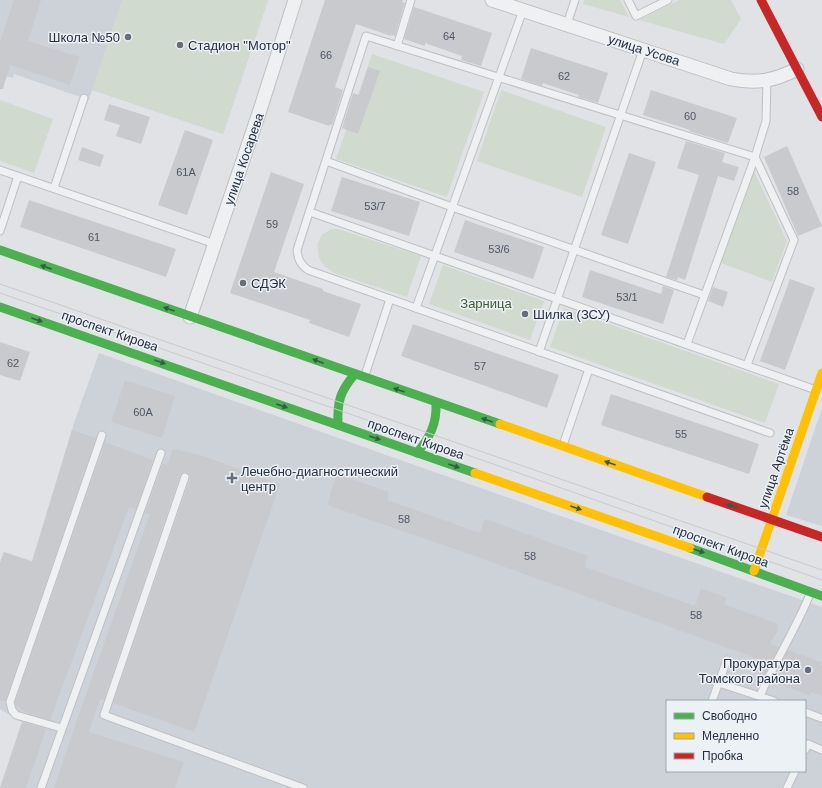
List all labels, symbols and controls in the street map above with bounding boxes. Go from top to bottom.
place label: Школа №50 [48,30,120,45]
house number: 64 [443,30,455,42]
street label: улица Усова [606,31,683,69]
marker: Школа №50 [123,32,133,42]
place label: Стадион "Мотор" [188,38,291,53]
marker: Стадион "Мотор" [175,40,185,50]
house number: 66 [320,49,332,61]
house number: 62 [558,70,570,82]
street label: улица Косарева [221,110,267,207]
house number: 60 [684,110,696,122]
house number: 61А [176,166,196,178]
house number: 58 [787,185,799,197]
house number: 53/7 [364,200,386,212]
house number: 59 [266,218,278,230]
house number: 61 [88,231,100,243]
house number: 53/6 [488,243,510,255]
one-way arrow [40,263,52,269]
place label: СДЭК [251,276,286,291]
marker: СДЭК [238,278,248,288]
house number: 53/1 [616,291,638,303]
park label: Зарница [460,296,512,311]
one-way arrow [163,306,175,312]
street label: проспект Кирова [60,307,161,355]
place label: Шилка (ЗСУ) [533,307,610,322]
marker: Шилка (ЗСУ) [520,309,530,319]
one-way arrow [31,318,43,324]
house number: 62 [7,357,19,369]
one-way arrow [312,358,324,364]
one-way arrow [154,360,166,366]
house number: 57 [474,360,486,372]
one-way arrow [392,386,404,392]
one-way arrow [277,403,289,409]
house number: 60А [133,406,153,418]
street label: проспект Кирова [366,415,467,463]
one-way arrow [480,417,492,423]
street label: улица Артёма [755,425,797,510]
house number: 55 [675,428,687,440]
one-way arrow [369,435,381,441]
one-way arrow [603,460,615,466]
one-way arrow [448,463,460,469]
place label: Лечебно-диагностический центр [241,464,398,494]
marker: Лечебно-диагностический центр [226,472,238,484]
one-way arrow [726,503,738,509]
one-way arrow [571,506,583,512]
house number: 58 [398,513,410,525]
street label: проспект Кирова [671,522,772,571]
one-way arrow [693,549,705,555]
house number: 58 [524,550,536,562]
house number: 58 [690,609,702,621]
place label: Прокуратура Томского района [699,656,801,686]
marker: Прокуратура Томского района [803,665,813,675]
legend [666,700,806,772]
text: Свободно [702,709,757,723]
text: Медленно [702,729,759,743]
text: Пробка [702,749,743,763]

